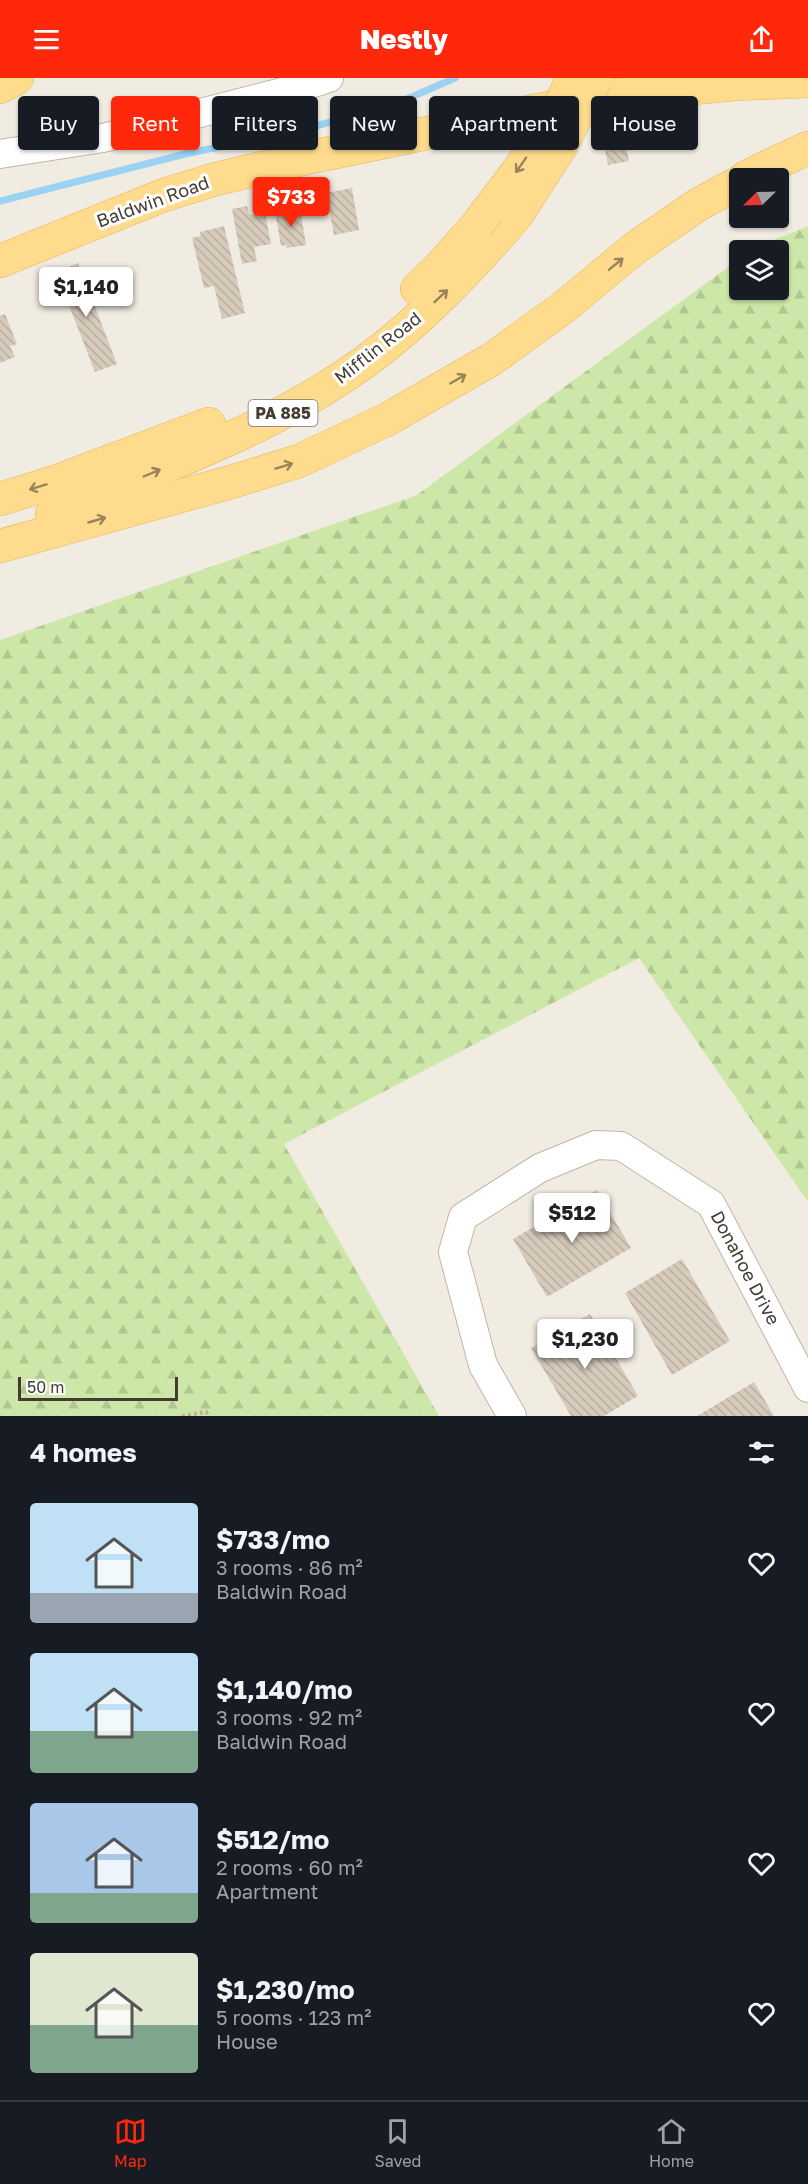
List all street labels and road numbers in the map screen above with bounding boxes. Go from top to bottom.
street label: Baldwin Road [93,171,212,232]
street label: Mifflin Road [330,307,425,388]
road number: PA 885 [248,400,318,426]
street label: Donahoe Drive [707,1207,785,1328]

